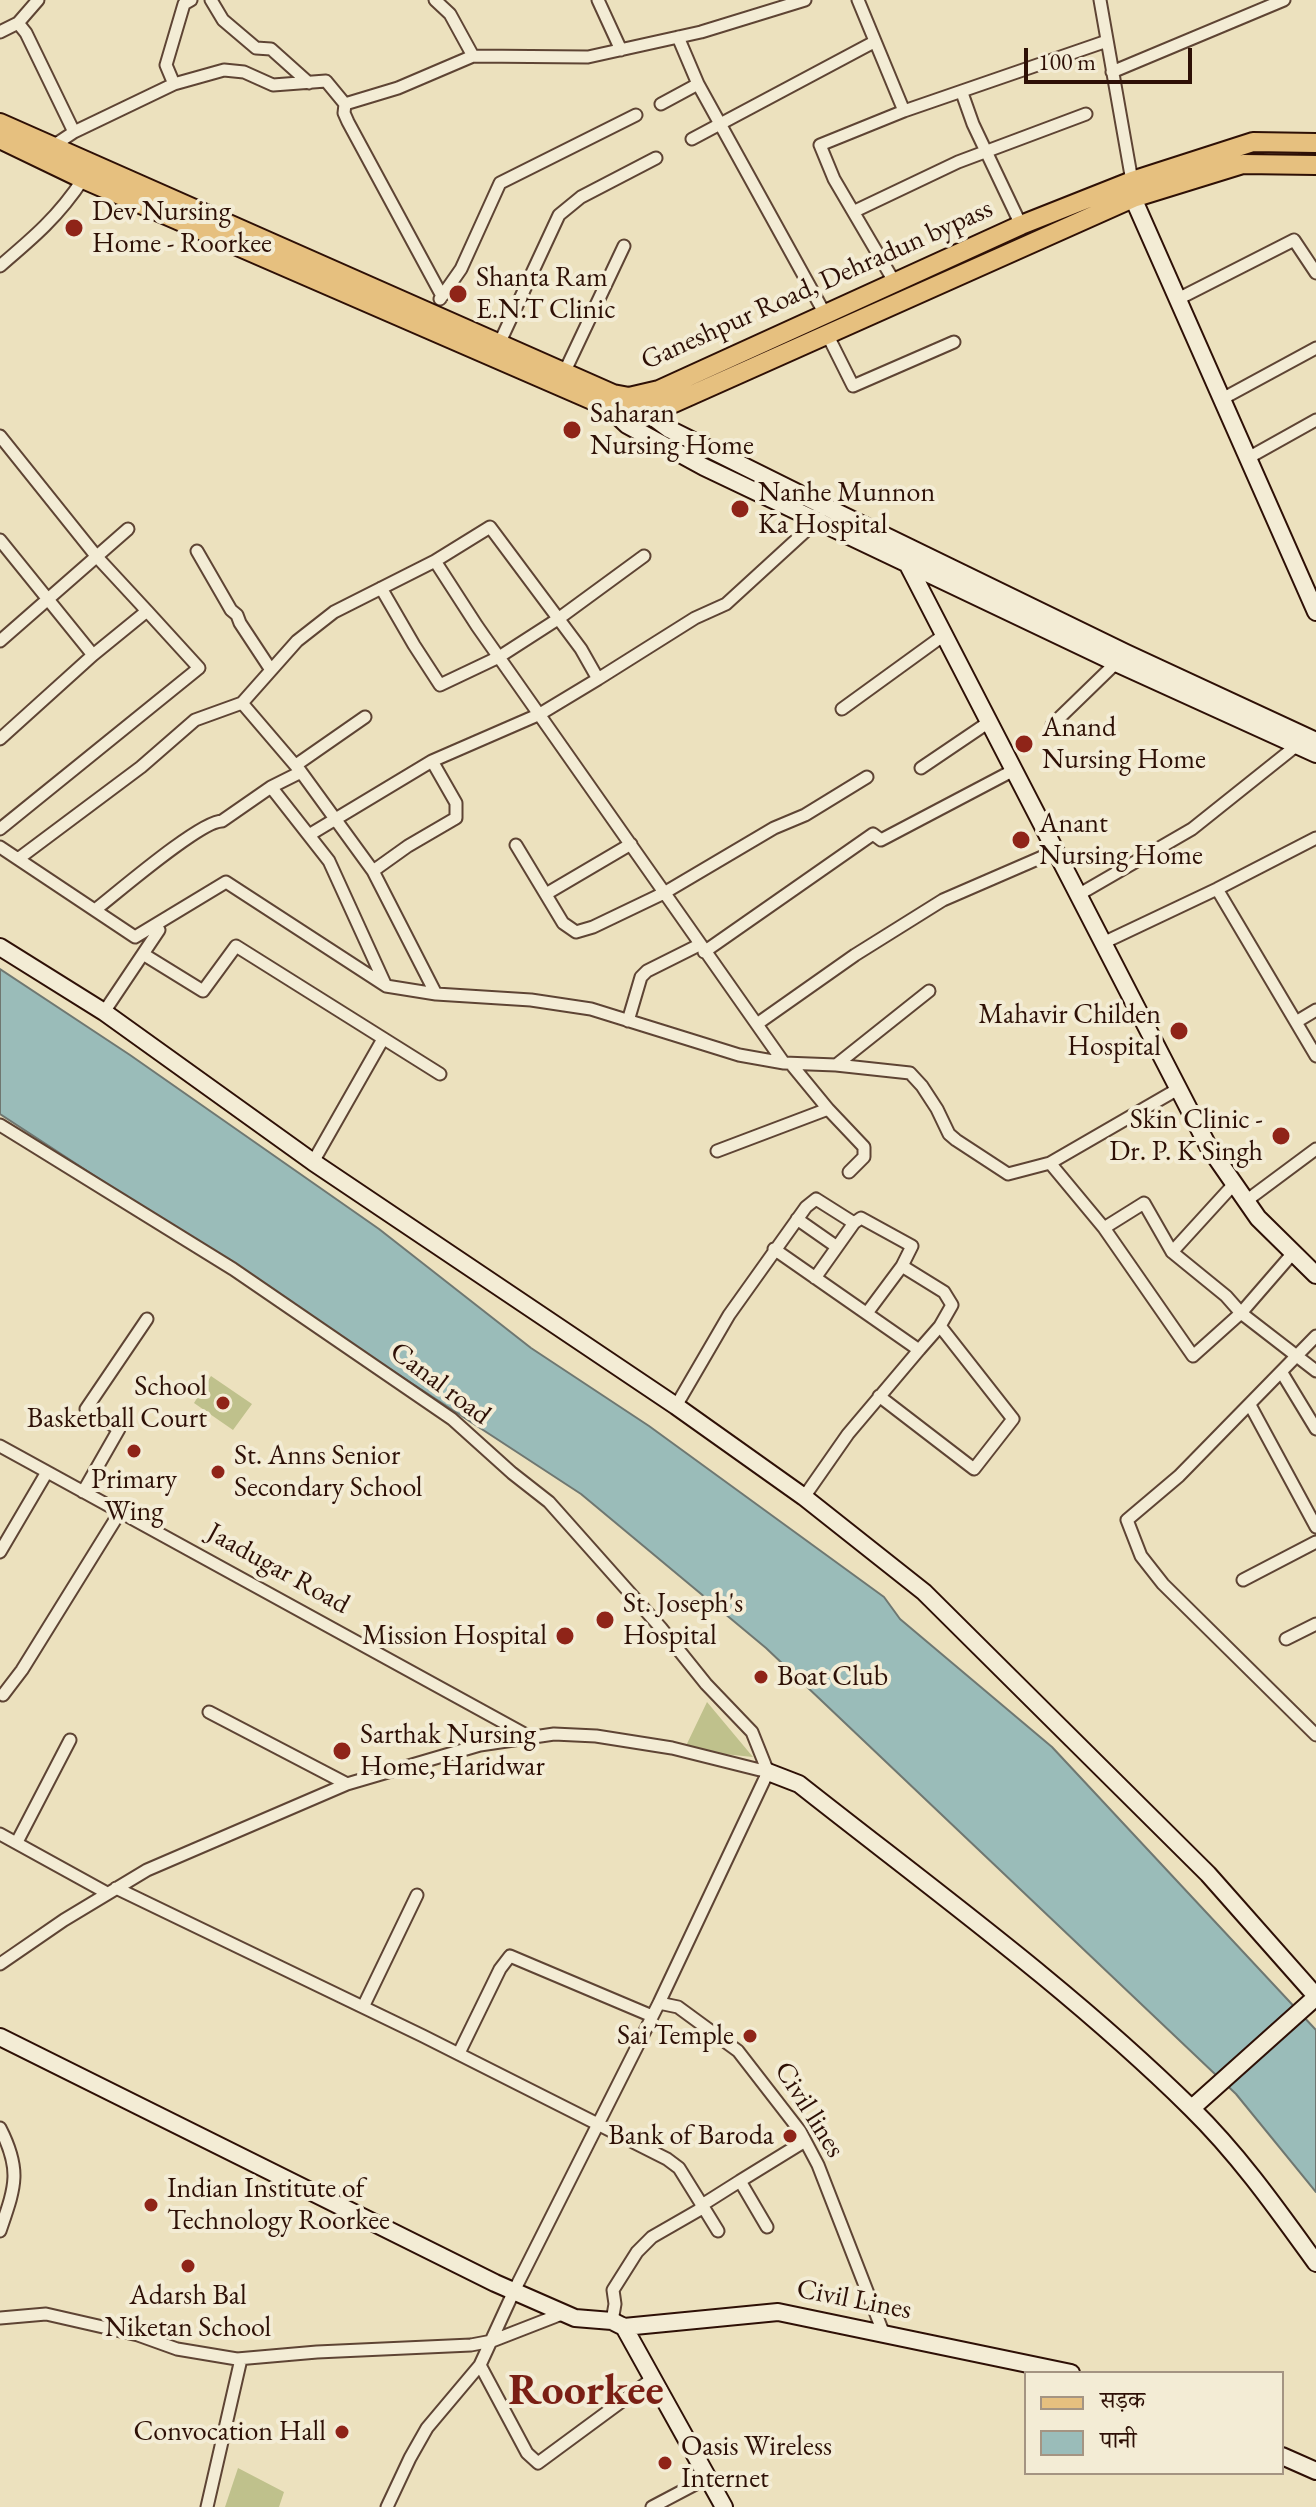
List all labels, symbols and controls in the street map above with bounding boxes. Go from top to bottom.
scale bar [1028,32,1196,82]
text: 100 m [1038,46,1096,77]
street label: Ganeshpur Road, Dehradun bypass [636,192,998,378]
place label: Dev Nursing Home - Roorkee [92,195,272,261]
marker: Dev Nursing Home - Roorkee [63,217,85,239]
place label: Shanta Ram E.N.T Clinic [476,261,616,327]
marker: Shanta Ram E.N.T Clinic [447,283,469,305]
place label: Saharan Nursing Home [590,397,754,463]
marker: Saharan Nursing Home [561,419,583,441]
place label: Nanhe Munnon Ka Hospital [758,476,935,542]
marker: Nanhe Munnon Ka Hospital [729,498,751,520]
place label: Anand Nursing Home [1042,711,1206,777]
marker: Anand Nursing Home [1013,733,1035,755]
place label: Anant Nursing Home [1039,807,1203,873]
marker: Anant Nursing Home [1010,829,1032,851]
place label: Mahavir Childen Hospital [978,998,1161,1064]
marker: Mahavir Childen Hospital [1168,1020,1190,1042]
place label: Skin Clinic - Dr. P. K Singh [1109,1103,1263,1169]
marker: Skin Clinic - Dr. P. K Singh [1270,1125,1292,1147]
street label: Canal road [383,1335,497,1433]
place label: School Basketball Court [27,1370,207,1436]
marker: School Basketball Court [214,1394,232,1412]
place label: St. Anns Senior Secondary School [234,1439,423,1505]
marker: Primary Wing [125,1442,143,1460]
place label: Primary Wing [91,1463,177,1529]
marker: St. Anns Senior Secondary School [209,1463,227,1481]
street label: Jaadugar Road [201,1516,355,1622]
place label: St. Joseph's Hospital [623,1587,743,1653]
marker: St. Joseph's Hospital [594,1609,616,1631]
place label: Mission Hospital [362,1619,547,1653]
marker: Mission Hospital [554,1625,576,1647]
place label: Boat Club [777,1660,888,1694]
marker: Boat Club [752,1668,770,1686]
place label: Sarthak Nursing Home, Haridwar [360,1718,545,1784]
marker: Sarthak Nursing Home, Haridwar [331,1740,353,1762]
place label: Sai Temple [617,2019,734,2053]
marker: Sai Temple [741,2027,759,2045]
street label: Civil lines [767,2056,851,2164]
place label: Bank of Baroda [608,2119,774,2153]
marker: Bank of Baroda [781,2127,799,2145]
place label: Indian Institute of Technology Roorkee [167,2172,390,2238]
marker: Indian Institute of Technology Roorkee [142,2196,160,2214]
marker: Adarsh Bal Niketan School [179,2257,197,2275]
street label: Civil Lines [794,2272,914,2328]
place label: Adarsh Bal Niketan School [105,2279,271,2345]
district label: Roorkee [508,2366,664,2418]
legend [1024,2371,1284,2475]
text: सड़क [1100,2384,1145,2415]
place label: Convocation Hall [133,2415,326,2449]
marker: Convocation Hall [333,2423,351,2441]
text: पानी [1100,2424,1137,2455]
place label: Oasis Wireless Internet [681,2430,832,2496]
marker: Oasis Wireless Internet [656,2454,674,2472]

